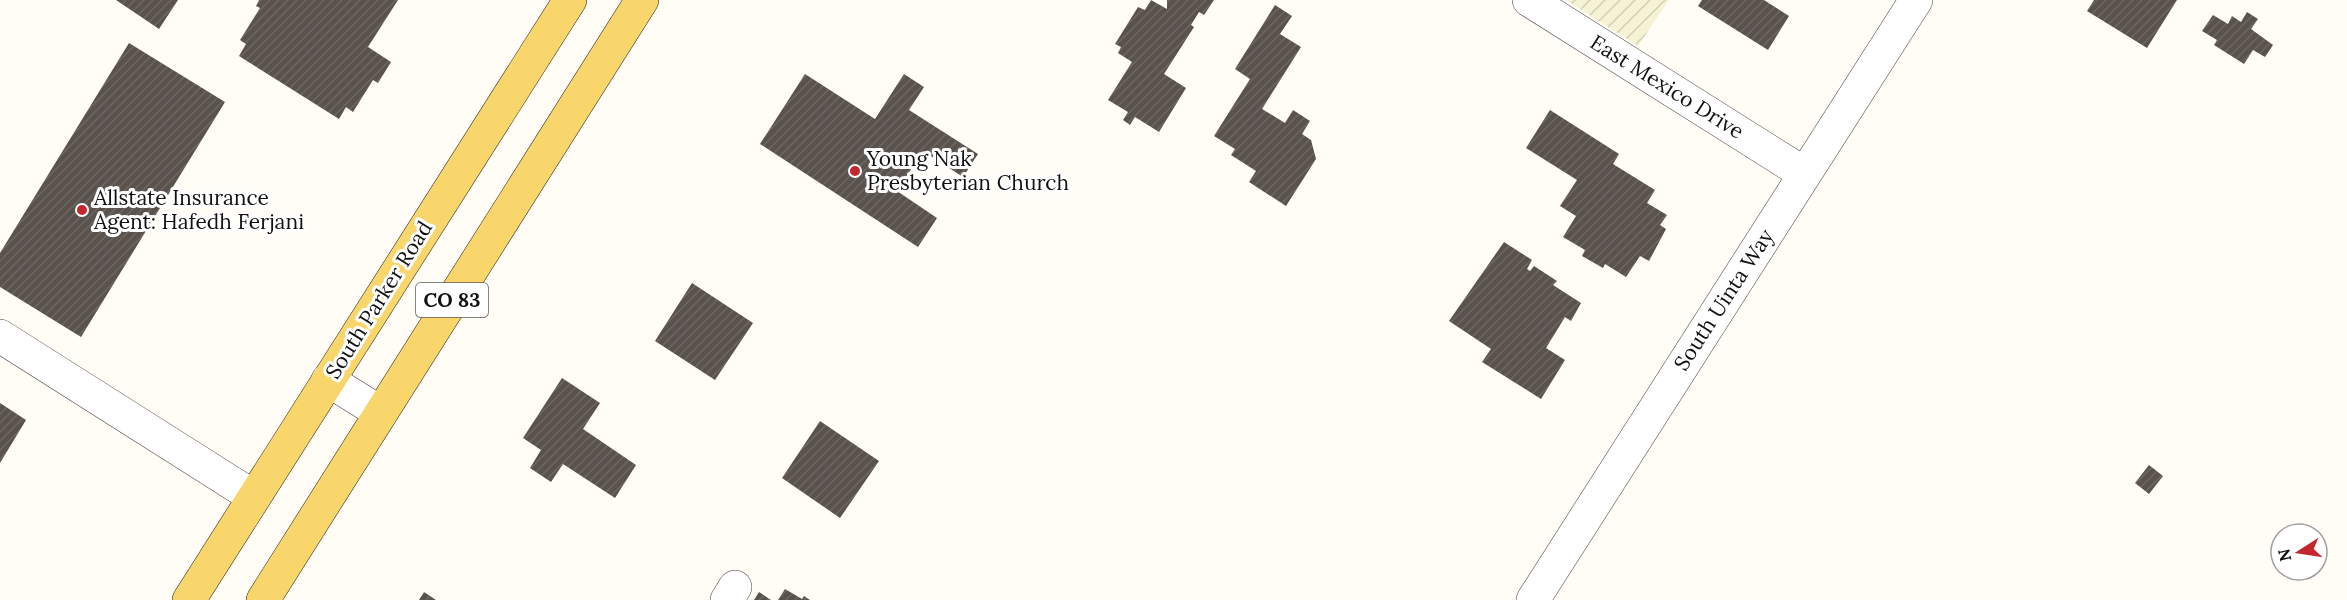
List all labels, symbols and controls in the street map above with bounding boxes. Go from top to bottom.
street label: East Mexico Drive [1585,28,1749,145]
place label: Young Nak Presbyterian Church [866,145,1069,196]
marker: Young Nak Presbyterian Church [848,164,862,178]
place label: Allstate Insurance Agent: Hafedh Ferjani [93,184,304,235]
marker: Allstate Insurance Agent: Hafedh Ferjani [75,203,89,217]
street label: South Parker Road [319,216,438,384]
street label: South Uinta Way [1668,224,1779,376]
road number: CO 83 [416,283,488,317]
north arrow [2269,522,2329,582]
text: N [2273,547,2295,563]

